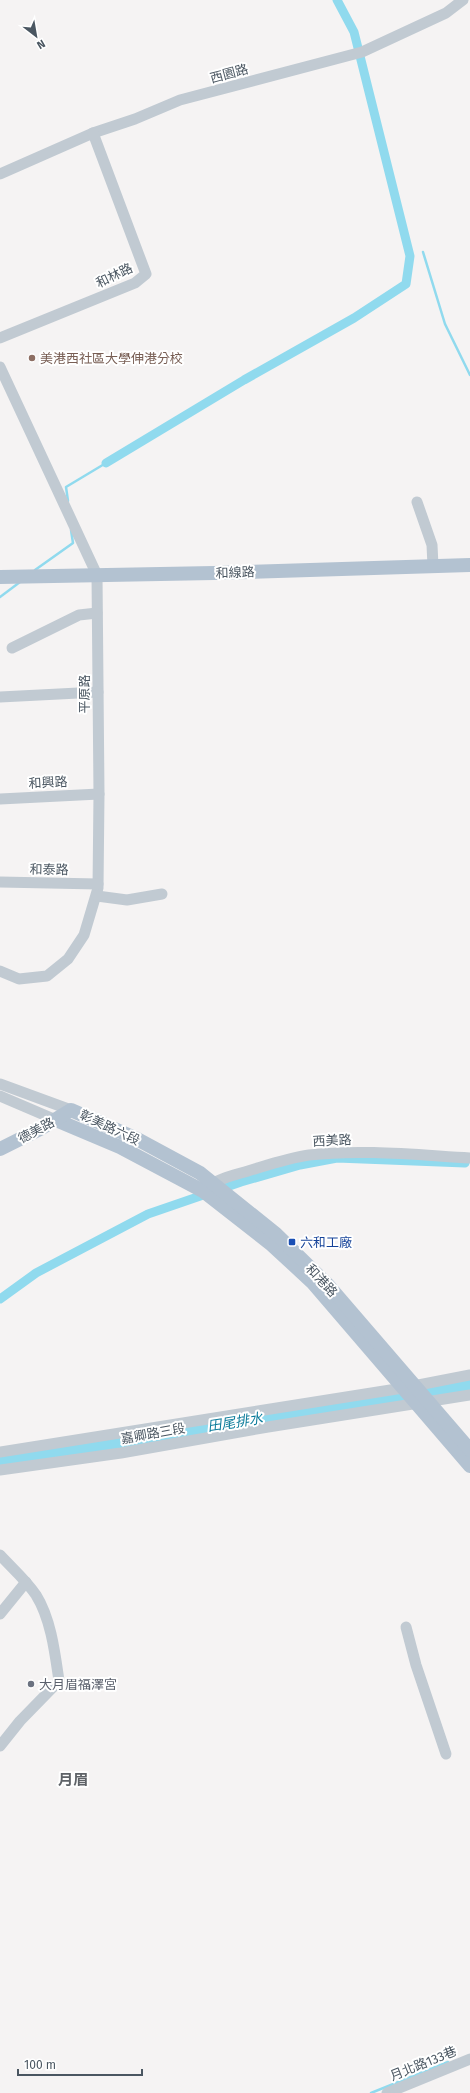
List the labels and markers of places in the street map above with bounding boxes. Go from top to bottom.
place label: 美港西社區大學伸港分校 [40,351,183,366]
marker: 美港西社區大學伸港分校 [27,353,37,363]
place label: 六和工廠 [300,1235,352,1250]
marker: 六和工廠 [287,1237,297,1247]
place label: 大月眉福澤宮 [39,1677,117,1692]
marker: 大月眉福澤宮 [26,1679,36,1689]

